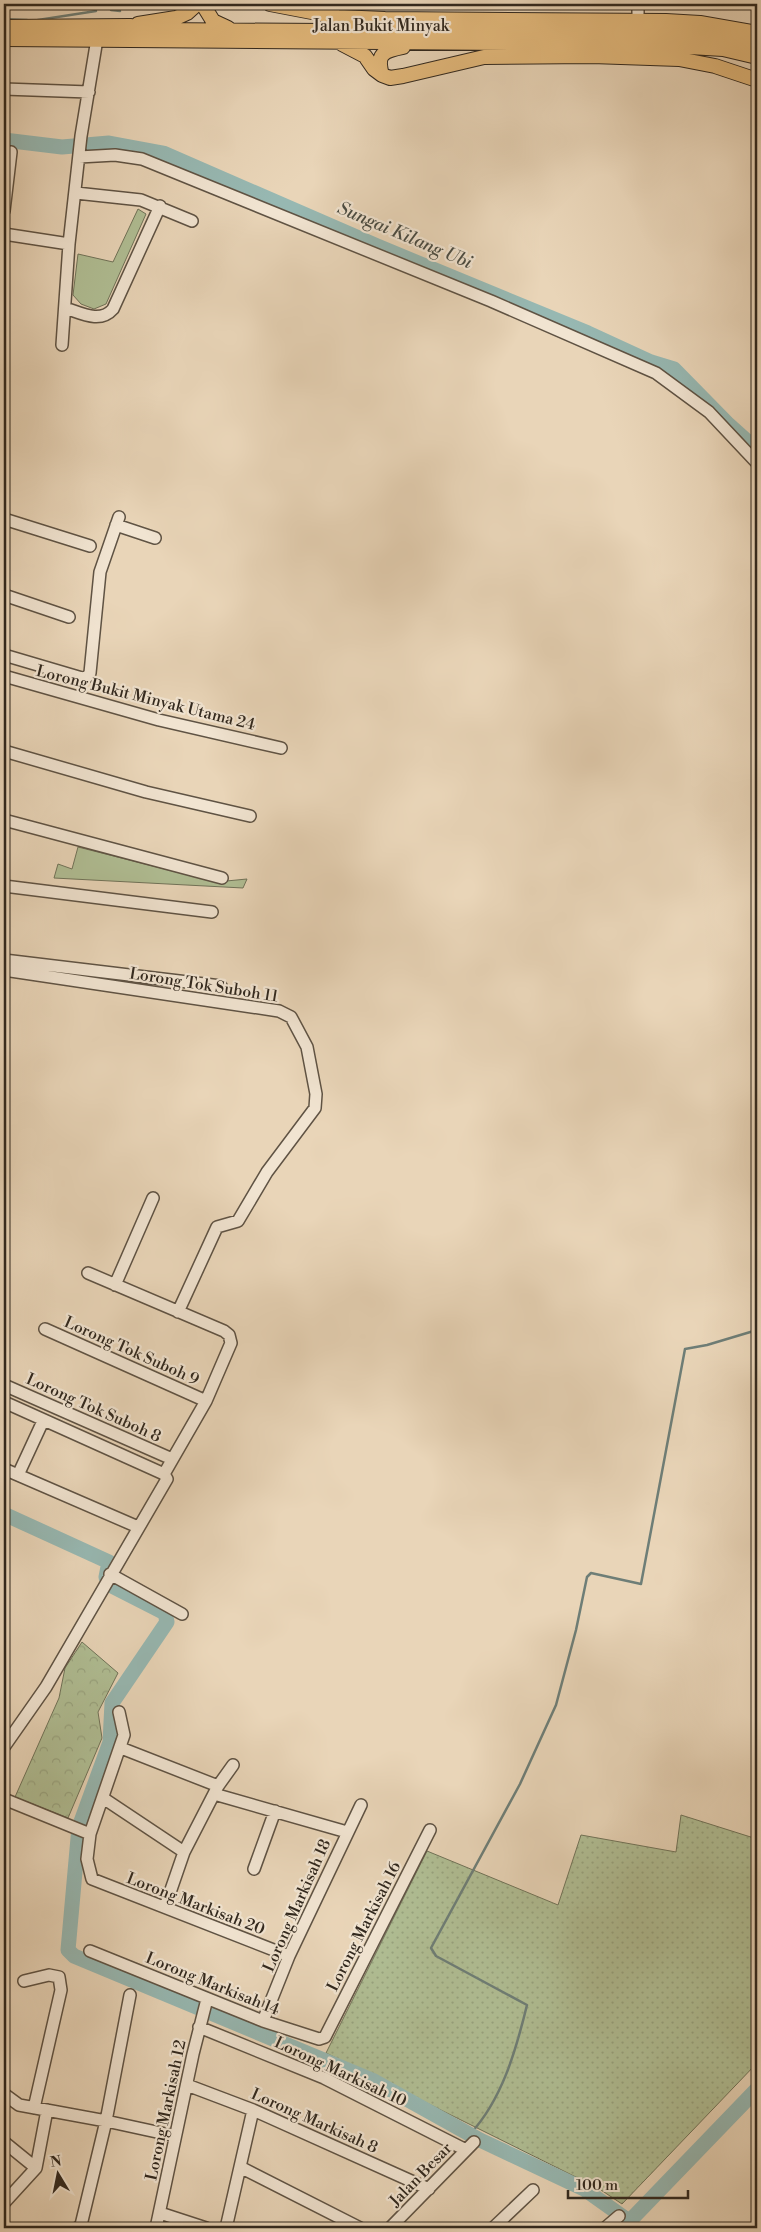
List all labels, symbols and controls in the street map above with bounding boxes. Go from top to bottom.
street label: Jalan Bukit Minyak [312,16,451,36]
water label: Sungai Kilang Ubi [334,197,476,274]
street label: Lorong Bukit Minyak Utama 24 [34,661,258,735]
street label: Lorong Tok Suboh 11 [128,963,280,1007]
street label: Lorong Tok Suboh 9 [61,1312,203,1390]
street label: Lorong Tok Suboh 8 [23,1369,164,1447]
street label: Lorong Markisah 18 [259,1836,335,1975]
street label: Lorong Markisah 16 [323,1858,405,1995]
street label: Lorong Markisah 20 [124,1868,268,1940]
street label: Lorong Markisah 14 [143,1948,283,2020]
street label: Lorong Markisah 10 [271,2032,410,2111]
street label: Lorong Markisah 12 [141,2038,191,2182]
street label: Lorong Markisah 8 [248,2084,381,2158]
street label: Jalan Besar [384,2138,456,2212]
north arrow [32,2150,82,2200]
text: N [49,2152,63,2172]
scale bar [568,2167,688,2199]
text: 100 m [576,2176,618,2195]

